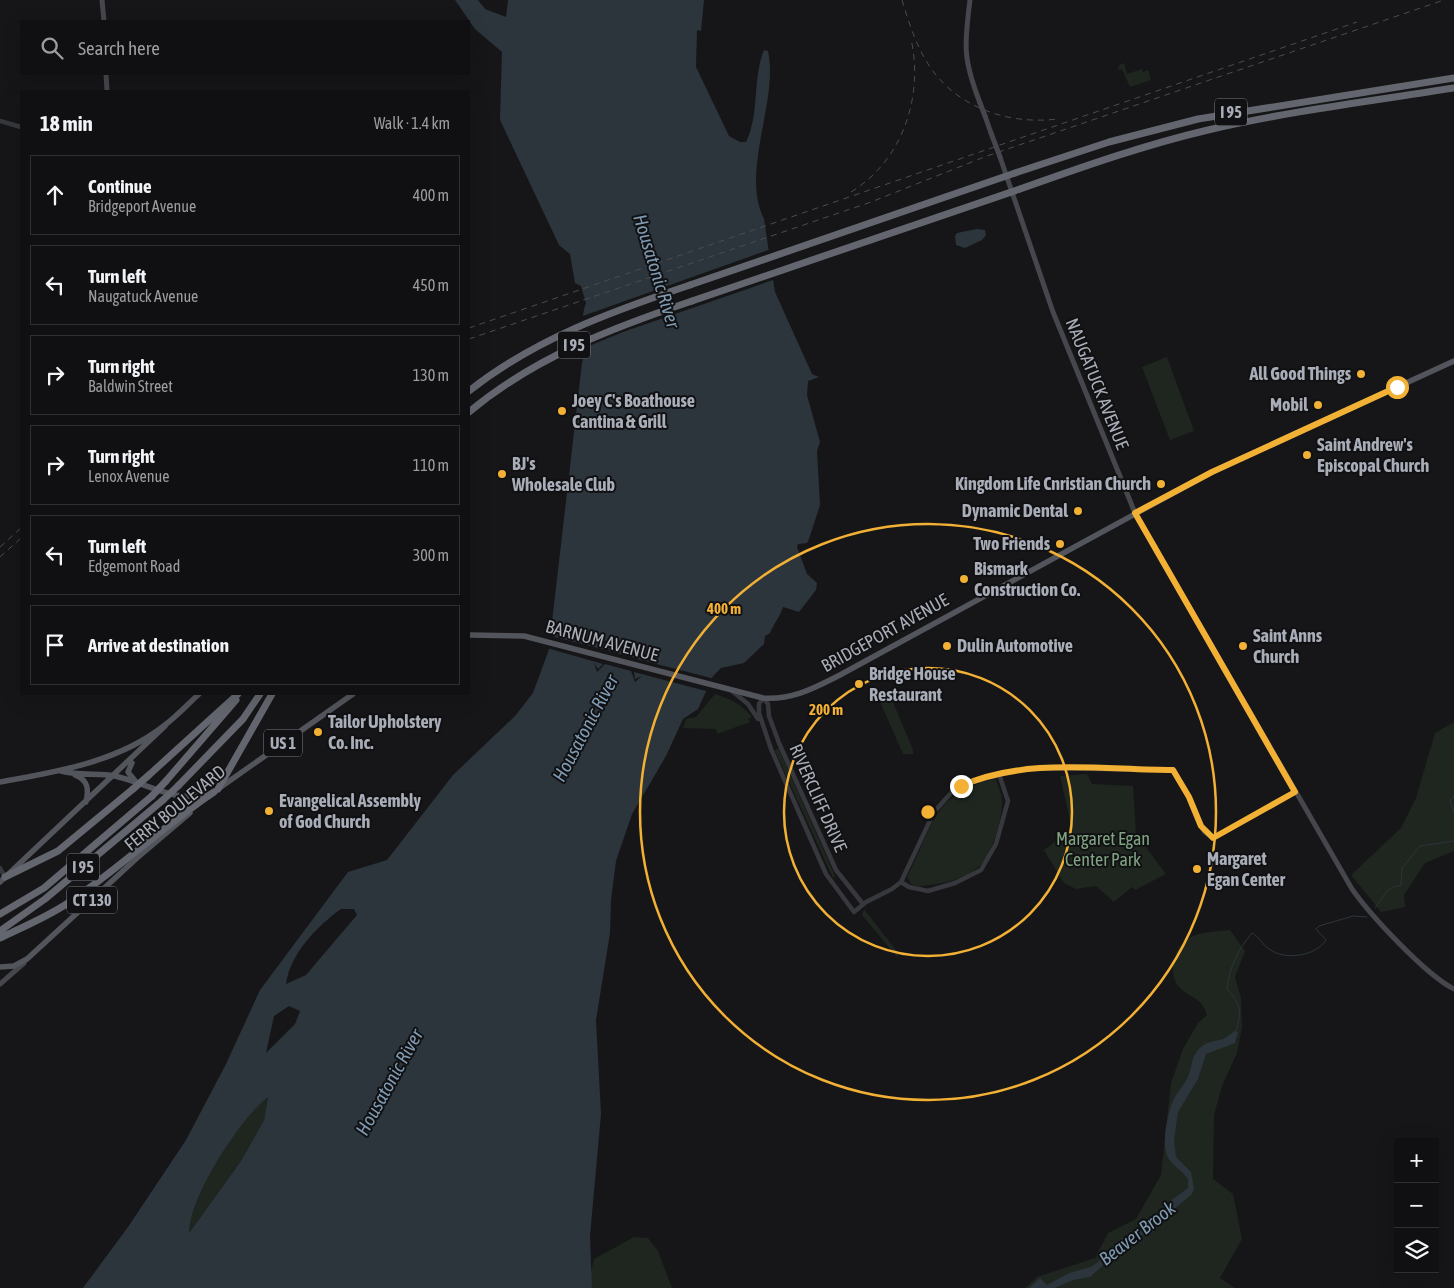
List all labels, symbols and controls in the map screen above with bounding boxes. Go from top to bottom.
search box [20,20,470,75]
icon: search [38,34,66,62]
text: Search here [78,37,160,59]
road number: I 95 [1215,98,1247,125]
text: 18 min [40,111,93,135]
text: Walk · 1.4 km [374,114,450,132]
text: Continue [88,175,152,197]
icon: ahead [41,181,69,209]
text: 400 m [413,186,449,204]
text: Bridgeport Avenue [88,197,196,215]
water label: Housatonic River [629,211,685,332]
text: Turn left [88,265,146,287]
icon: left [41,271,69,299]
text: 450 m [413,276,449,294]
text: Naugatuck Avenue [88,287,198,305]
street label: NAUGATUCK AVENUE [1062,315,1133,453]
road number: I 95 [558,332,590,358]
text: Turn right [88,355,155,377]
icon: right [41,361,69,389]
place label: All Good Things [1248,363,1352,384]
text: 130 m [413,366,449,384]
marker: All Good Things [1355,368,1367,380]
route start [1386,376,1409,399]
text: Baldwin Street [88,377,173,395]
place label: Joey C's Boathouse Cantina & Grill [571,390,695,432]
place label: Mobil [1270,394,1308,415]
marker: Mobil [1312,399,1324,411]
marker: Joey C's Boathouse Cantina & Grill [556,405,568,417]
place label: Saint Andrew's Episcopal Church [1317,434,1429,476]
text: Turn right [88,445,155,467]
marker: Saint Andrew's Episcopal Church [1301,449,1313,461]
icon: right [41,451,69,479]
place label: BJ's Wholesale Club [511,453,615,495]
text: 110 m [413,456,449,474]
text: Lenox Avenue [88,467,170,485]
marker: BJ's Wholesale Club [496,468,508,480]
place label: Kingdom Life Cnristian Church [955,473,1151,494]
marker: Kingdom Life Cnristian Church [1155,478,1167,490]
place label: Dynamic Dental [962,500,1068,521]
marker: Dynamic Dental [1072,505,1084,517]
place label: Two Friends [973,533,1051,554]
text: Turn left [88,535,146,557]
marker: Two Friends [1054,538,1066,550]
icon: left [41,541,69,569]
text: 300 m [413,546,449,564]
text: Edgemont Road [88,557,180,575]
place label: Bismark Construction Co. [974,558,1080,600]
marker: Bismark Construction Co. [958,573,970,585]
street label: BRIDGEPORT AVENUE [818,589,952,676]
text: 400 m [706,600,741,617]
street label: BARNUM AVENUE [543,615,661,666]
place label: Saint Anns Church [1253,625,1323,667]
icon: arrive [41,631,69,659]
text: Arrive at destination [88,634,229,656]
place label: Dulin Automotive [957,635,1073,656]
marker: Dulin Automotive [941,640,953,652]
marker: Saint Anns Church [1237,640,1249,652]
place label: Bridge House Restaurant [869,663,956,705]
water label: Housatonic River [548,670,623,785]
marker: Bridge House Restaurant [853,678,865,690]
text: 200 m [809,701,843,718]
place label: Tailor Upholstery Co. Inc. [328,711,442,753]
marker: Tailor Upholstery Co. Inc. [312,726,324,738]
road number: US 1 [264,730,302,756]
street label: RIVERCLIFF DRIVE [785,741,852,855]
street label: FERRY BOULEVARD [120,760,229,855]
route end [950,775,973,798]
place label: Evangelical Assembly of God Church [279,790,422,832]
centre of rings [919,803,937,821]
marker: Evangelical Assembly of God Church [263,805,275,817]
park label: Margaret Egan Center Park [1056,828,1150,870]
place label: Margaret Egan Center [1207,848,1286,890]
road number: I 95 [67,854,99,880]
marker: Margaret Egan Center [1191,863,1203,875]
road number: CT 130 [67,886,117,914]
water label: Housatonic River [351,1024,428,1139]
map controls [1394,1138,1439,1273]
button: + [1394,1138,1439,1183]
button: − [1394,1183,1439,1228]
water label: Beaver Brook [1094,1196,1180,1270]
button: layers [1394,1228,1439,1273]

